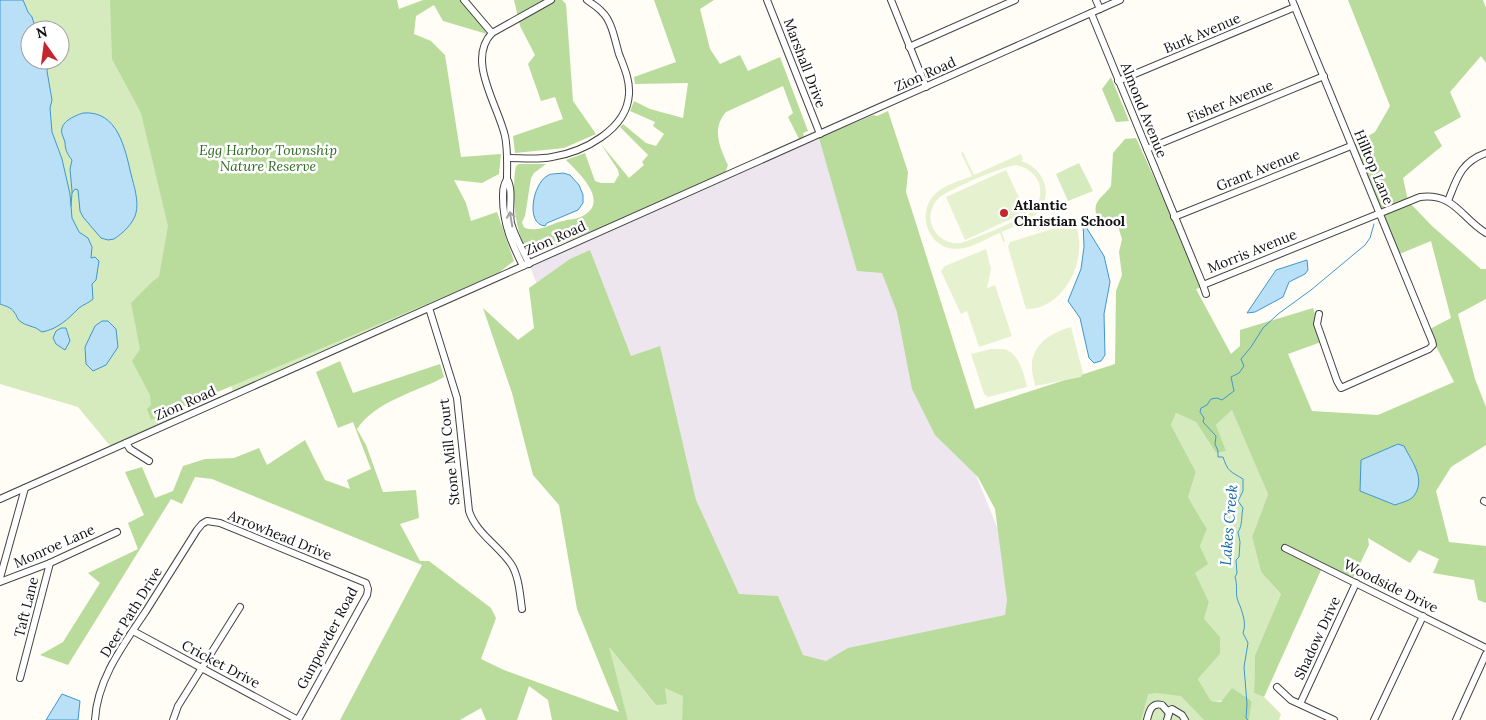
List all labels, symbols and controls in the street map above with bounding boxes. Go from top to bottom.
street label: Burk Avenue [1161,9,1243,57]
street label: Marshall Drive [780,16,830,111]
north arrow [20,20,70,70]
text: N [34,22,49,42]
street label: Zion Road [892,53,958,95]
street label: Almond Avenue [1116,59,1171,161]
street label: Fisher Avenue [1184,75,1276,126]
street label: Hilltop Lane [1350,127,1398,208]
park label: Egg Harbor Township Nature Reserve [199,141,337,175]
street label: Grant Avenue [1213,145,1303,195]
place label: Atlantic Christian School [1014,196,1126,230]
marker: Atlantic Christian School [998,207,1010,219]
one-way arrow [506,211,516,227]
street label: Zion Road [522,217,588,259]
street label: Morris Avenue [1205,225,1300,277]
street label: Zion Road [152,382,218,424]
street label: Stone Mill Court [434,397,464,506]
water label: Lakes Creek [1215,483,1242,566]
street label: Arrowhead Drive [225,506,335,564]
street label: Monroe Lane [11,520,98,572]
street label: Woodside Drive [1341,555,1442,617]
street label: Deer Path Drive [96,563,166,661]
street label: Taft Lane [10,575,42,639]
street label: Gunpowder Road [292,584,362,692]
street label: Shadow Drive [1290,593,1344,683]
street label: Cricket Drive [179,636,264,692]

